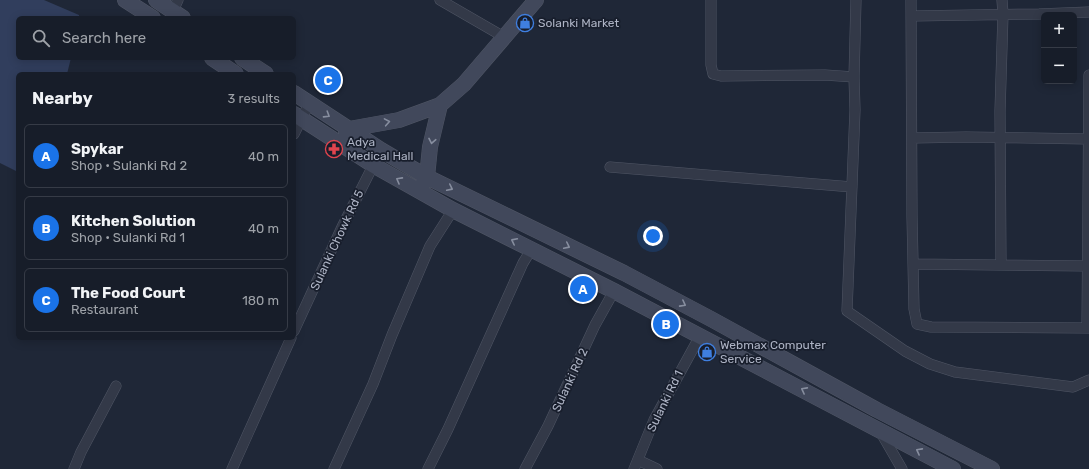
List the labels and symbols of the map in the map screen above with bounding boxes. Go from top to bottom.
shop icon: Solanki Market [515,13,535,33]
place label: Solanki Market [538,16,619,30]
pin: C [315,65,341,95]
one-way arrow [323,110,330,117]
one-way arrow [384,118,390,127]
place label: Adya Medical Hall [347,135,414,163]
one-way arrow [428,138,436,144]
pharmacy icon: Adya Medical Hall [324,139,344,159]
one-way arrow [396,177,403,184]
one-way arrow [446,183,454,191]
street label: Sulanki Chowk Rd 5 [308,188,366,292]
your location [643,226,663,246]
one-way arrow [510,239,518,246]
one-way arrow [562,241,570,249]
pin: A [570,274,596,304]
one-way arrow [679,300,686,307]
pin: B [653,309,679,339]
place label: Webmax Computer Service [720,338,826,366]
shop icon: Webmax Computer Service [697,342,717,362]
street label: Sulanki Rd 2 [549,346,591,414]
street label: Sulanki Rd 1 [644,368,686,434]
one-way arrow [800,387,808,395]
one-way arrow [916,448,923,455]

